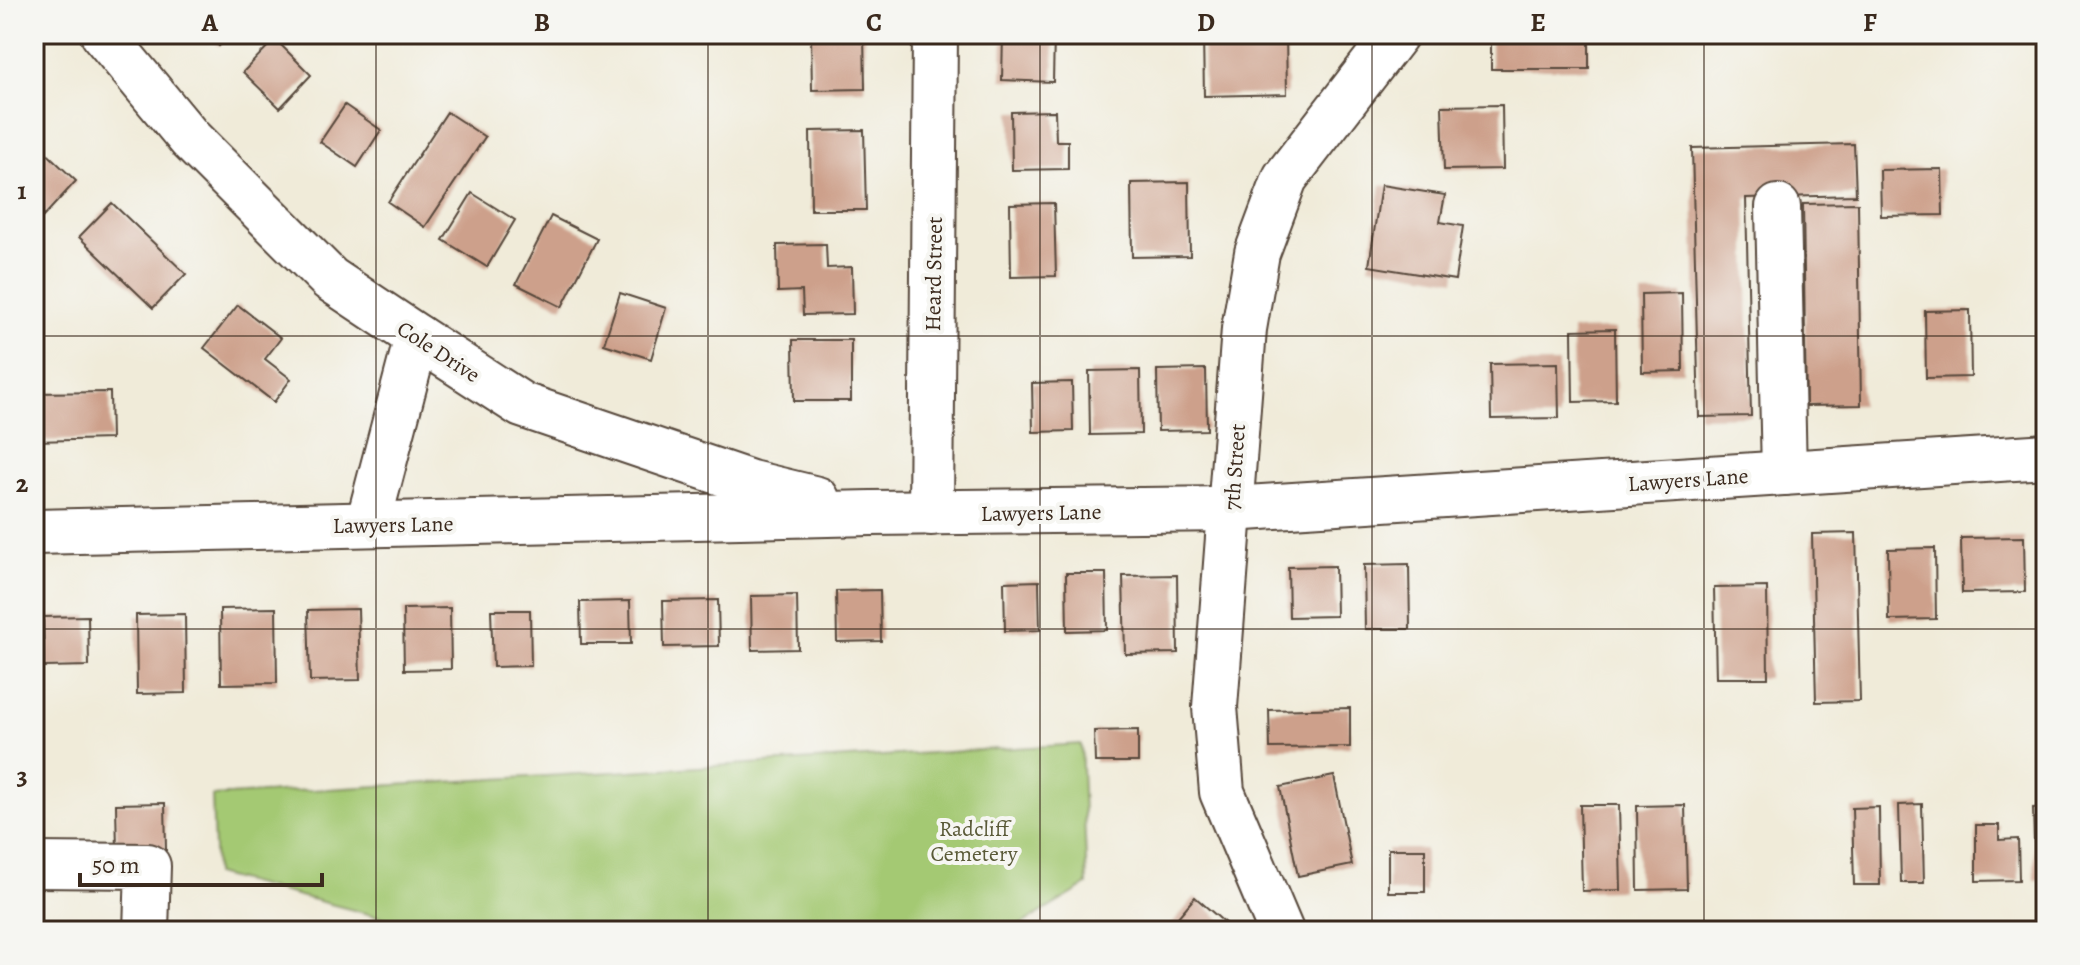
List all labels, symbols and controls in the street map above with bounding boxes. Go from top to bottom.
text: A [201,5,219,40]
text: B [534,5,550,40]
text: C [866,5,882,40]
text: D [1197,5,1215,40]
text: E [1530,5,1546,40]
text: F [1863,5,1877,40]
text: 1 [17,173,27,208]
street label: Heard Street [918,216,950,332]
street label: Cole Drive [391,314,486,390]
street label: 7th Street [1217,423,1253,511]
street label: Lawyers Lane [1627,461,1749,499]
text: 2 [16,466,29,501]
street label: Lawyers Lane [980,497,1102,529]
street label: Lawyers Lane [332,509,454,541]
text: 3 [16,758,28,793]
park label: Radcliff Cemetery [930,814,1018,869]
scale bar [80,837,322,887]
text: 50 m [92,849,140,881]

